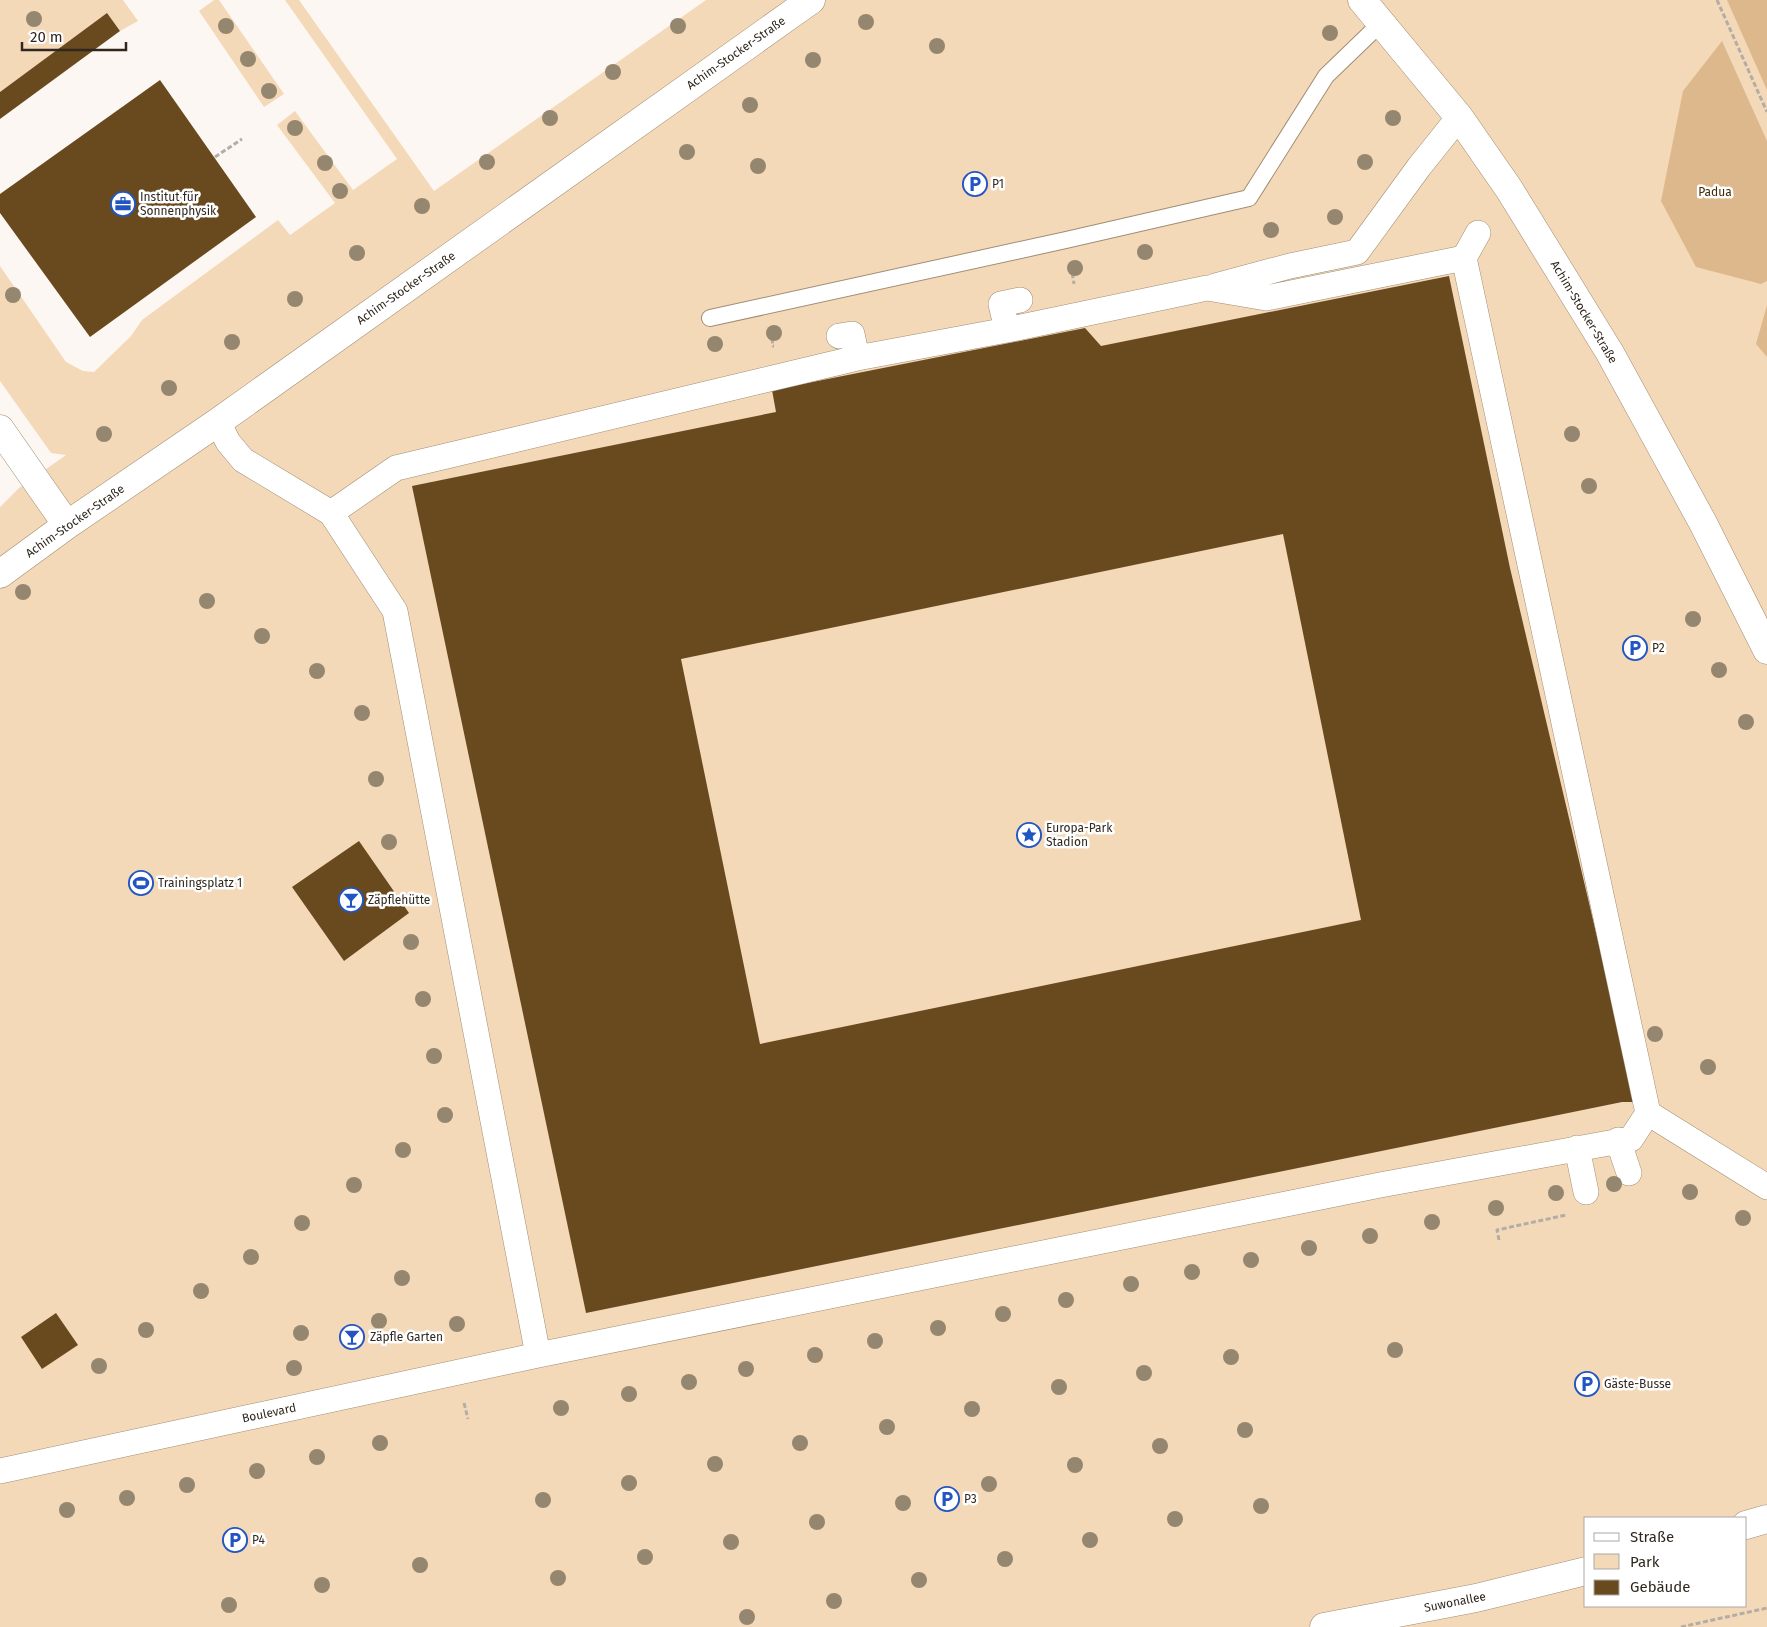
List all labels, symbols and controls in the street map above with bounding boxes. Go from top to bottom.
street label: Achim-Stocker-Straße [684,14,788,92]
scale bar [22,20,126,52]
text: 20 m [30,28,63,46]
parking icon: P1 [962,171,988,197]
place label: P1 [992,177,1004,191]
park label: Padua [1698,185,1732,199]
place label: Institut für Sonnenphysik [140,190,217,218]
office icon: Institut für Sonnenphysik [110,191,136,217]
street label: Achim-Stocker-Straße [354,249,458,327]
street label: Achim-Stocker-Straße [1548,258,1620,366]
street label: Achim-Stocker-Straße [23,482,127,560]
parking icon: P2 [1622,635,1648,661]
place label: P2 [1652,641,1665,655]
place label: Europa-Park Stadion [1046,821,1113,849]
place icon: Europa-Park Stadion [1016,822,1042,848]
sports icon: Trainingsplatz 1 [128,870,154,896]
place label: Trainingsplatz 1 [158,876,242,890]
bar icon: Zäpflehütte [338,887,364,913]
place label: Zäpflehütte [368,893,430,907]
bar icon: Zäpfle Garten [339,1324,365,1350]
place label: Zäpfle Garten [370,1330,443,1344]
parking icon: Gäste-Busse [1574,1371,1600,1397]
place label: Gäste-Busse [1604,1377,1671,1391]
street label: Boulevard [241,1400,297,1426]
parking icon: P3 [934,1486,960,1512]
place label: P3 [964,1492,977,1506]
legend [1584,1517,1747,1607]
parking icon: P4 [222,1527,248,1553]
text: Straße [1630,1528,1674,1546]
place label: P4 [252,1533,265,1547]
text: Park [1630,1553,1660,1571]
text: Gebäude [1630,1578,1690,1596]
street label: Suwonallee [1423,1589,1487,1615]

